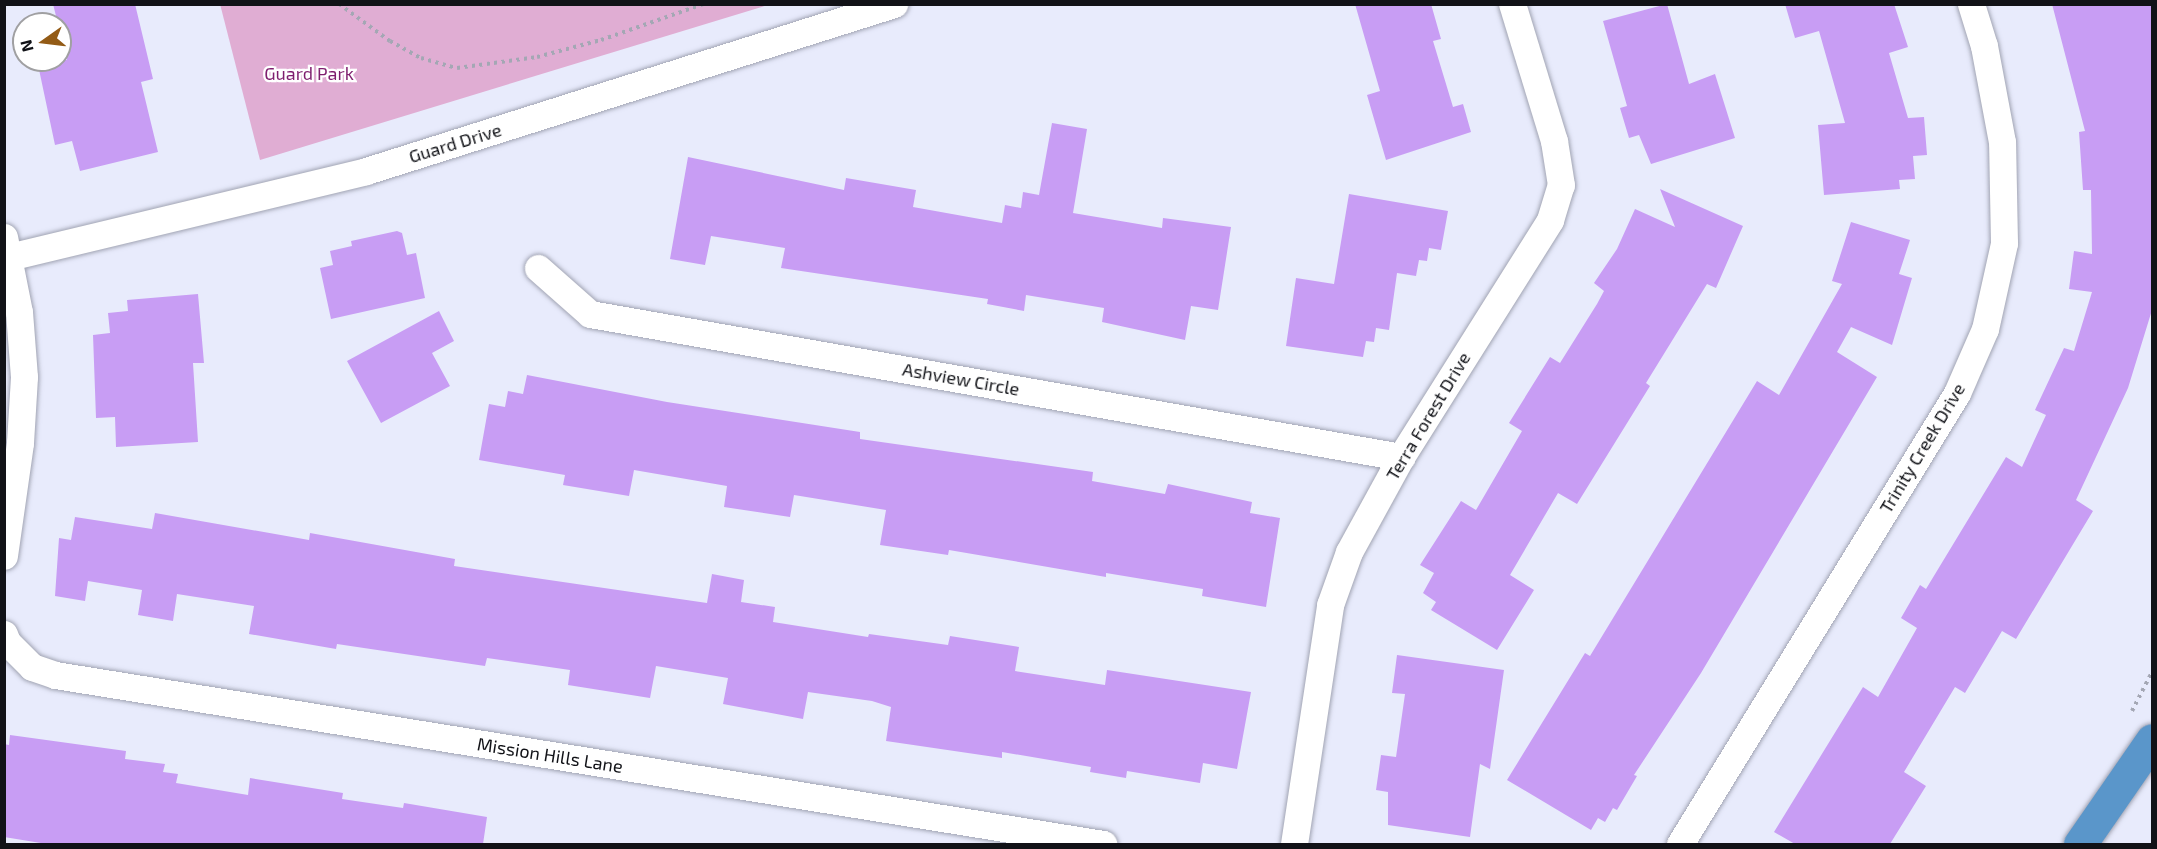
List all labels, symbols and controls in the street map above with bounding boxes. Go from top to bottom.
north arrow [12,12,72,72]
text: N [15,38,37,54]
park label: Guard Park [264,62,354,84]
street label: Guard Drive [406,119,504,167]
street label: Terra Forest Drive [1381,348,1475,484]
street label: Ashview Circle [901,358,1021,400]
street label: Trinity Creek Drive [1875,379,1969,517]
street label: Mission Hills Lane [476,733,624,777]

